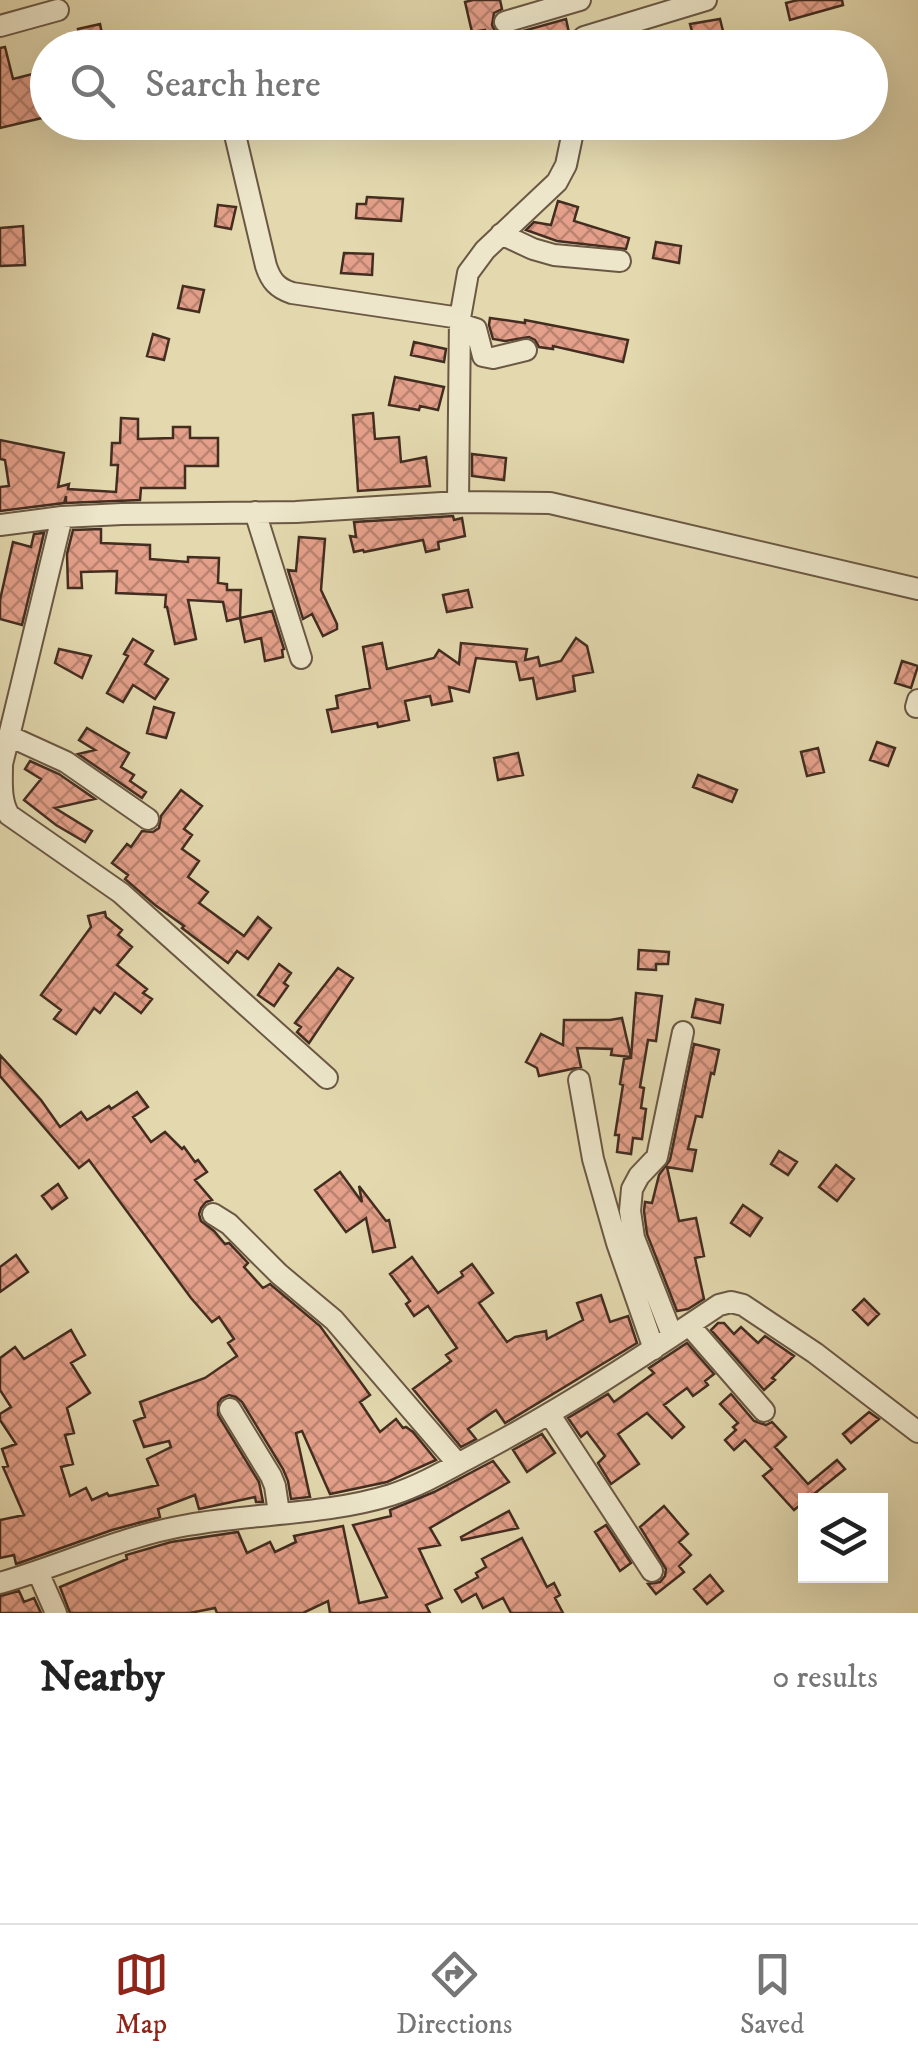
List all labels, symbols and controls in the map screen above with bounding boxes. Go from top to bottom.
search box [30,30,888,140]
icon: search [65,58,120,113]
text: Search here [145,61,321,109]
map controls [798,1493,888,1583]
button: layers [798,1493,888,1583]
text: Nearby [40,1652,164,1704]
text: 0 results [772,1658,878,1698]
tab: Map [114,1947,169,2042]
tab: Directions [396,1947,512,2042]
tab: Saved [740,1947,804,2042]

